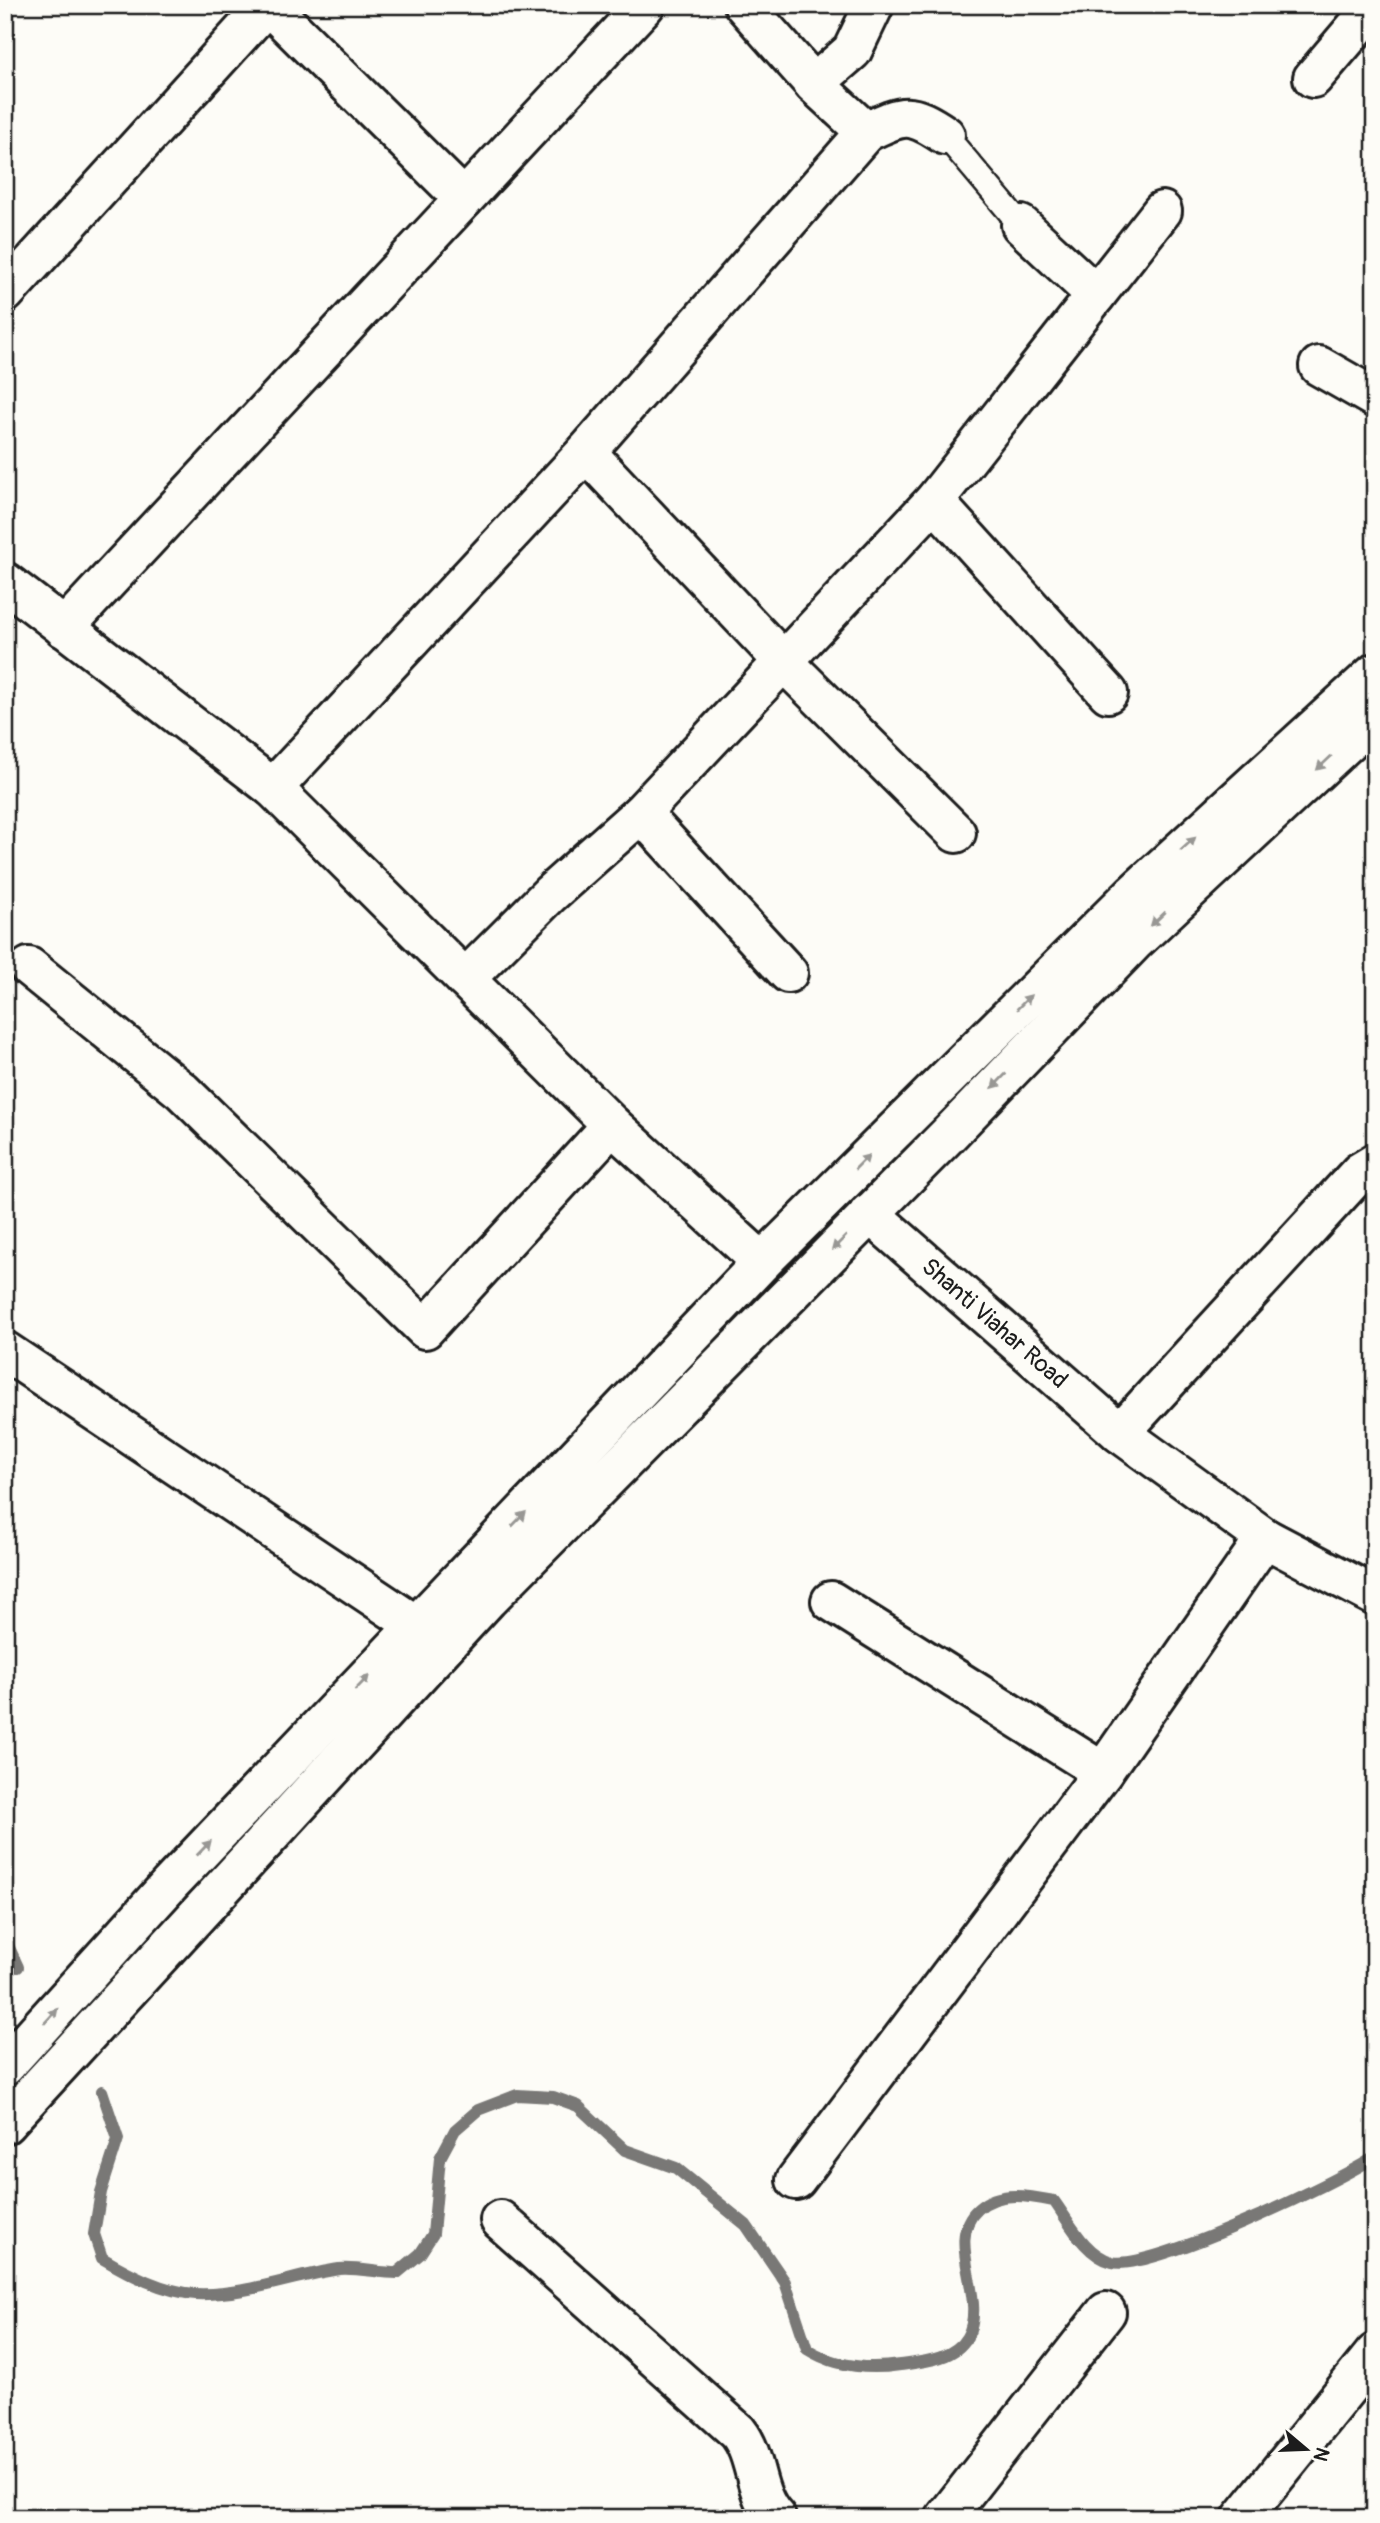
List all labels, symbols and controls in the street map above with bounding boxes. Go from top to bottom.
one-way arrow [1316,754,1333,770]
one-way arrow [1179,836,1197,852]
one-way arrow [1150,910,1167,926]
one-way arrow [1016,994,1032,1010]
one-way arrow [991,1073,1008,1090]
one-way arrow [854,1154,871,1171]
one-way arrow [831,1235,847,1251]
street label: Shanti Viahar Road [916,1252,1074,1395]
one-way arrow [510,1511,526,1528]
one-way arrow [353,1675,369,1692]
one-way arrow [196,1840,212,1857]
one-way arrow [43,2007,59,2025]
north arrow [1272,2414,1342,2484]
text: N [1308,2444,1335,2464]

